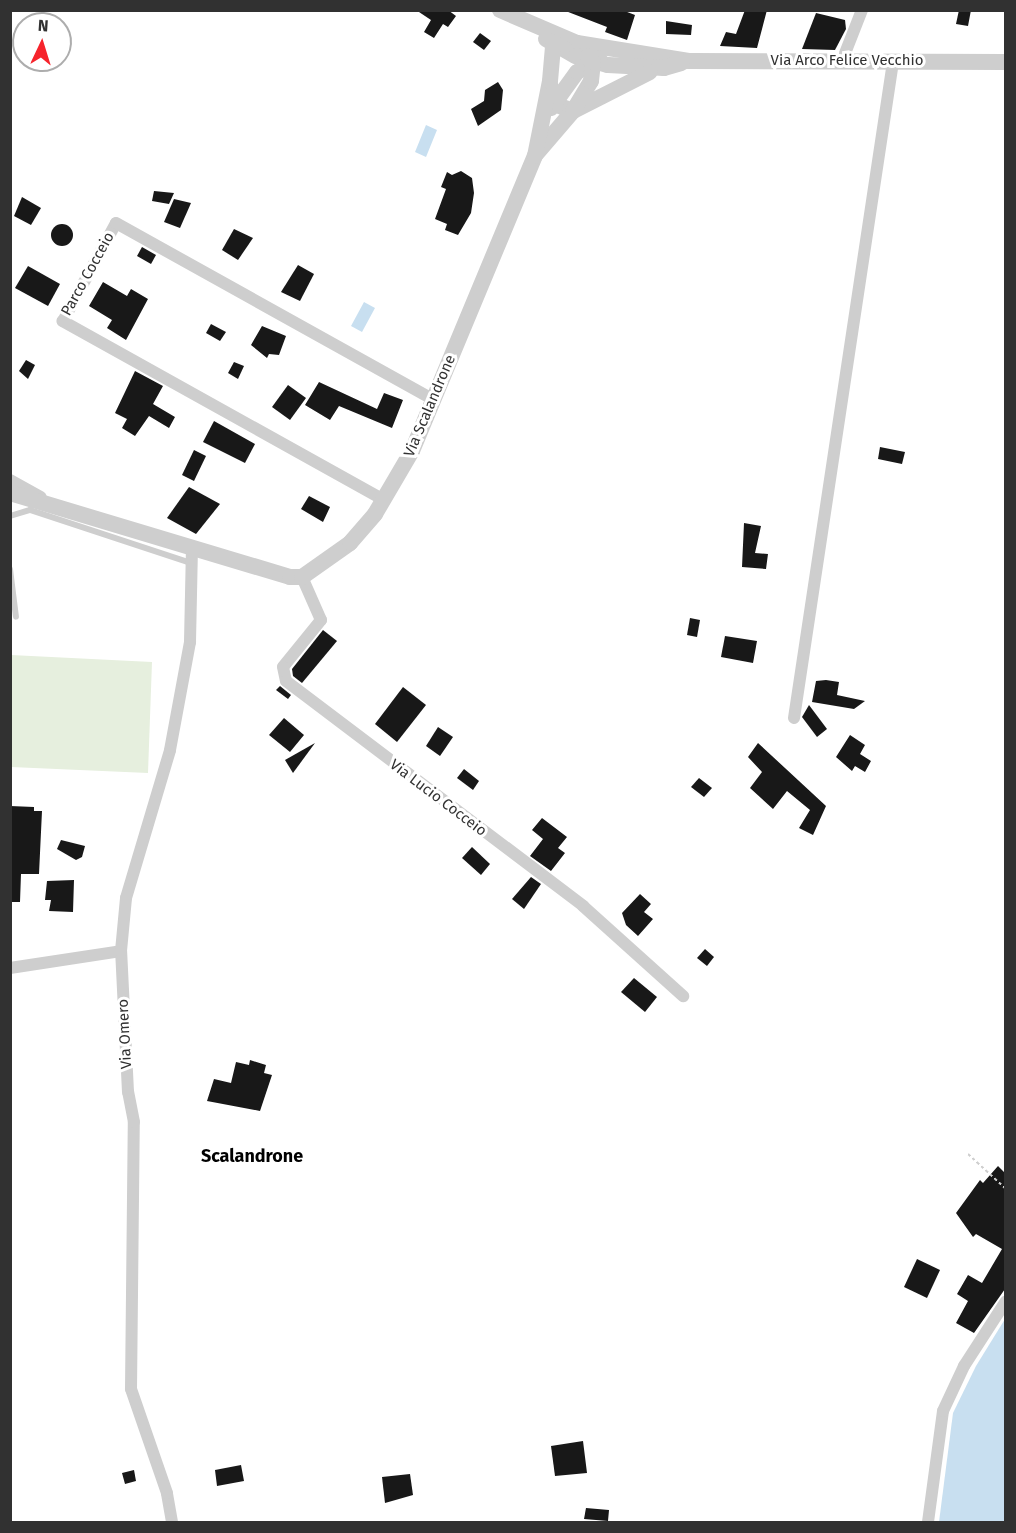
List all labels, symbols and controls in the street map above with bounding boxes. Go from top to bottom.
north arrow [12,12,72,72]
text: N [37,16,49,35]
street label: Via Arco Felice Vecchio [771,52,923,70]
street label: Parco Cocceio [58,229,118,319]
street label: Via Scalandrone [400,352,460,460]
street label: Via Lucio Cocceio [386,756,490,840]
street label: Via Omero [114,998,136,1070]
district label: Scalandrone [201,1145,303,1167]

